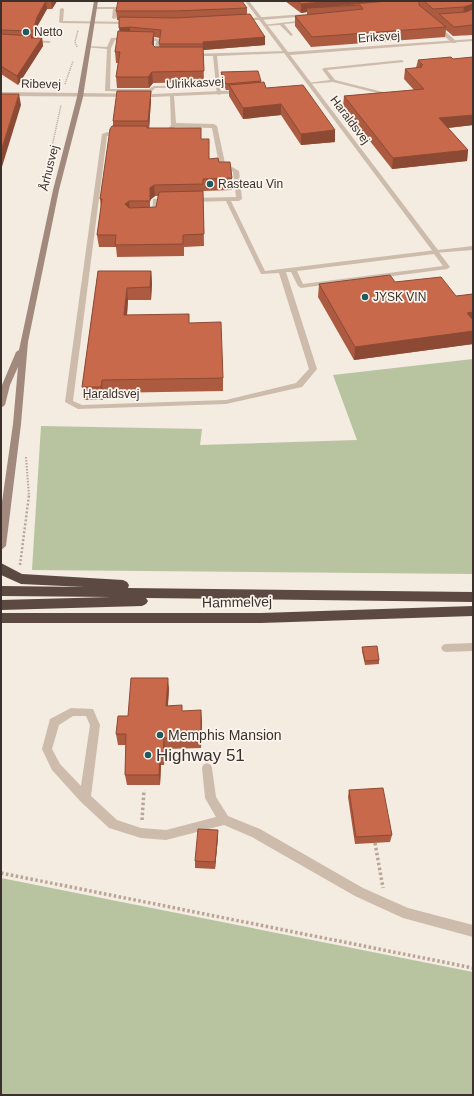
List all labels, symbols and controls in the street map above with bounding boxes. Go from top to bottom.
place label: Netto [34,25,63,39]
marker: Netto [21,27,31,37]
street label: Eriksvej [358,29,400,45]
street label: Ulrikkasvej [166,74,224,92]
street label: Ribevej [21,77,61,91]
street label: Haraldsvej [327,93,373,147]
street label: Århusvej [36,143,61,192]
place label: Rasteau Vin [218,177,283,191]
marker: Rasteau Vin [205,179,215,189]
place label: JYSK VIN [373,290,426,304]
marker: JYSK VIN [360,292,370,302]
street label: Haraldsvej [83,387,139,401]
street label: Hammelvej [202,593,272,611]
place label: Memphis Mansion [168,727,282,743]
marker: Memphis Mansion [155,730,165,740]
place label: Highway 51 [156,746,245,765]
marker: Highway 51 [143,750,153,760]

